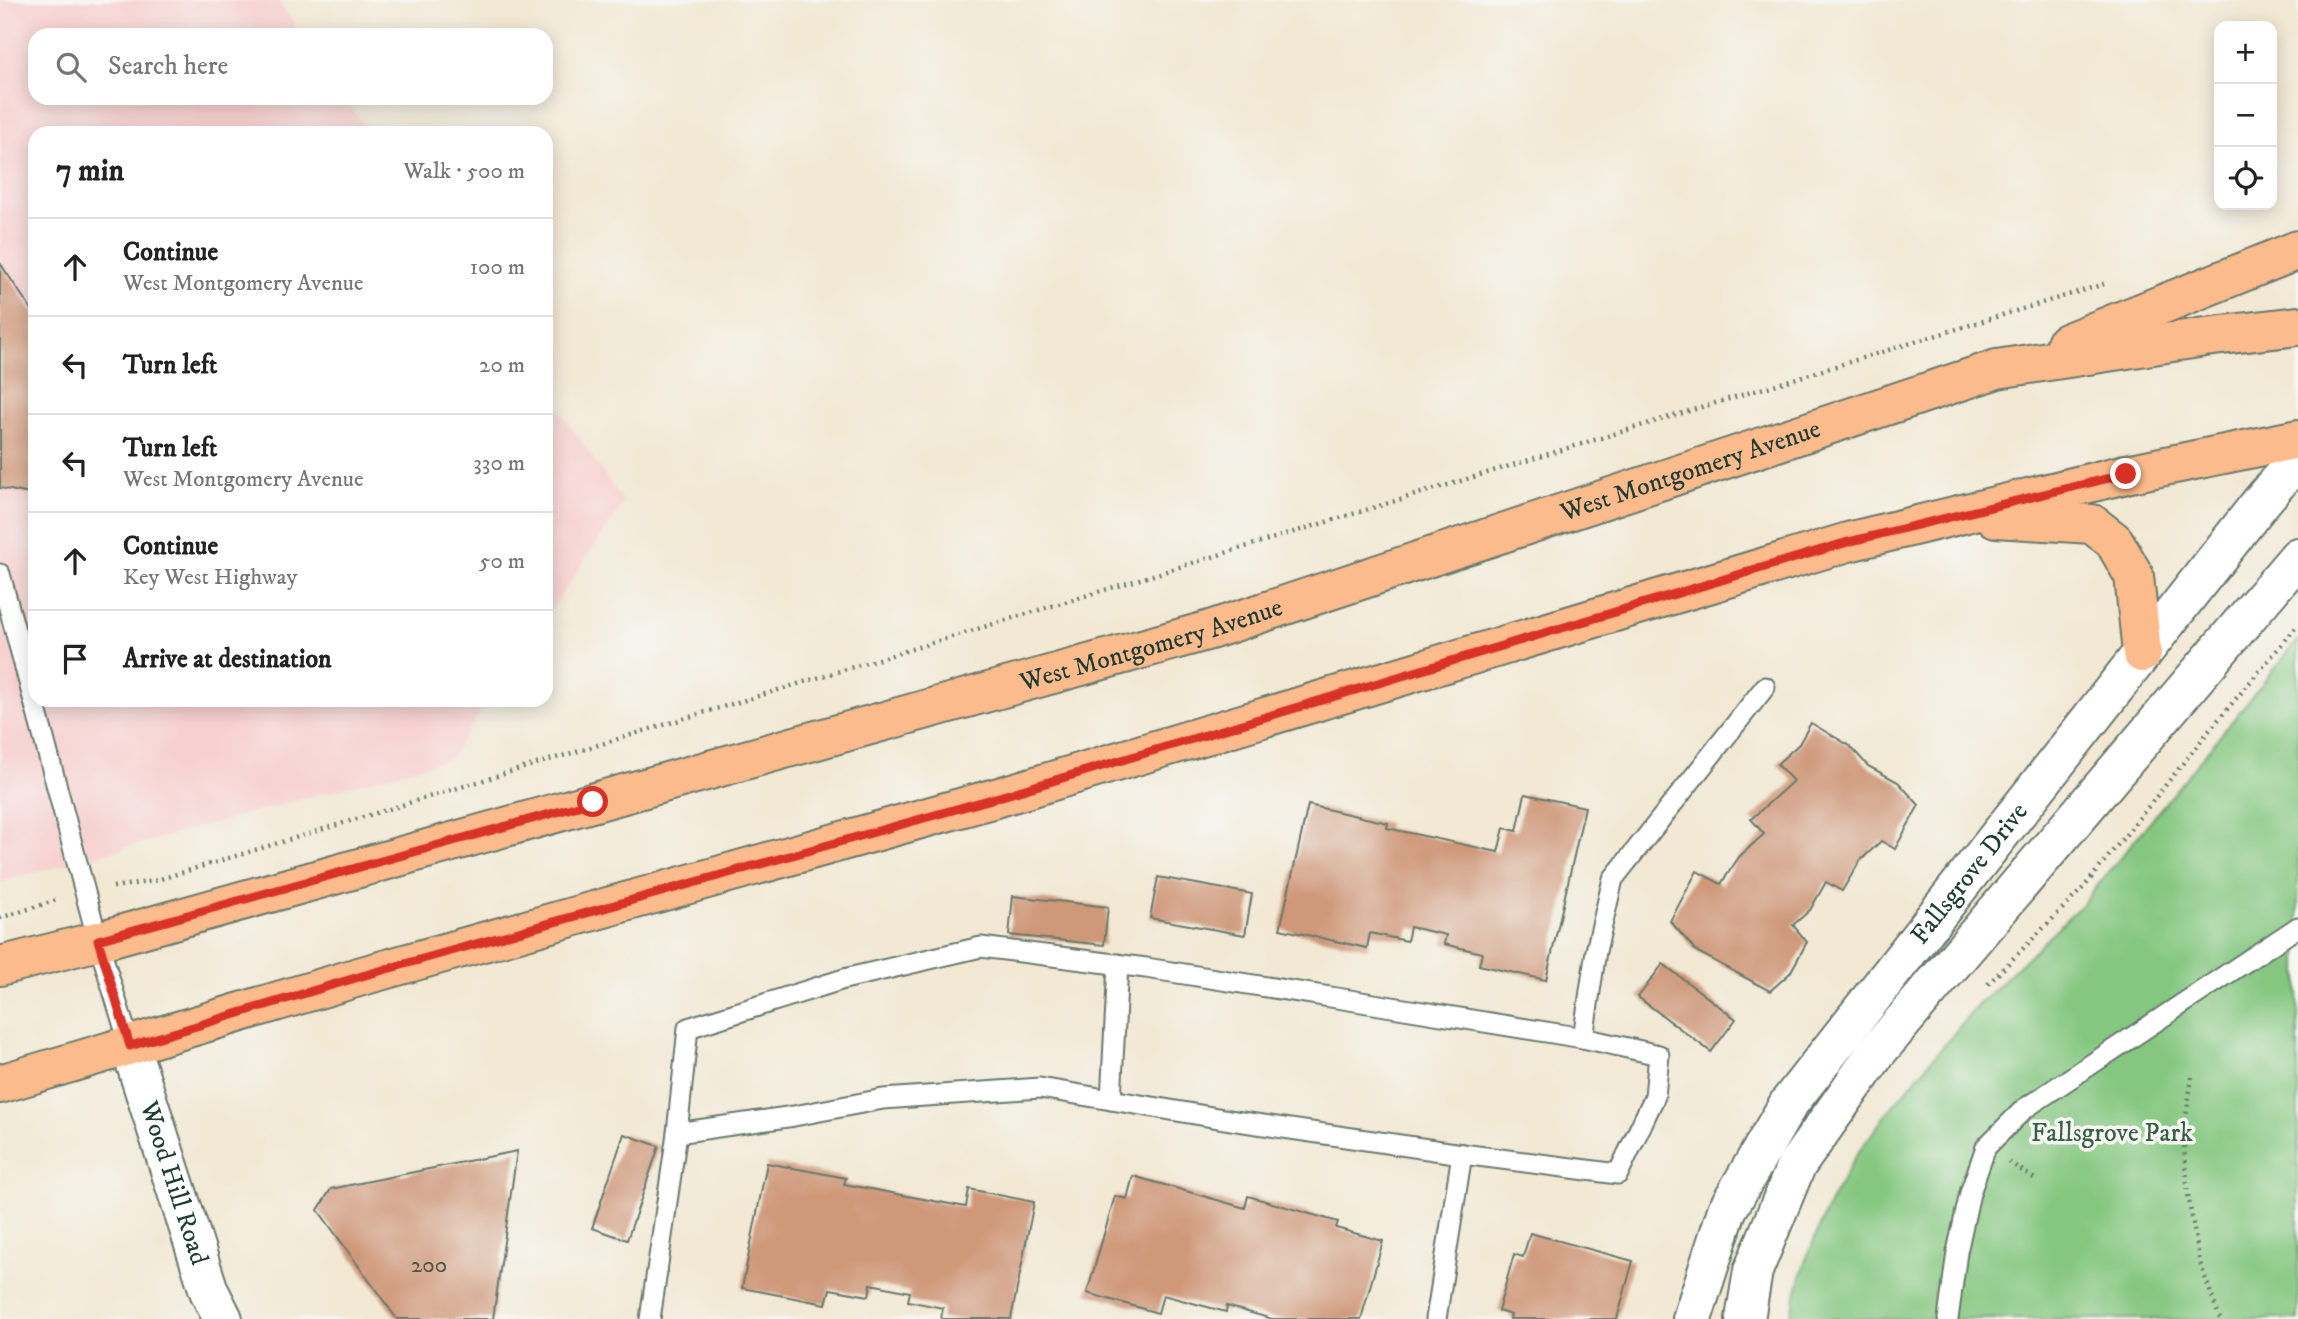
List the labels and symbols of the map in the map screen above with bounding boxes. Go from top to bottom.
street label: West Montgomery Avenue [1555,412,1825,529]
route end [2110,458,2141,489]
street label: West Montgomery Avenue [1015,591,1287,699]
route start [577,786,608,817]
street label: Fallsgrove Drive [1903,796,2035,951]
street label: Wood Hill Road [132,1096,216,1269]
park label: Fallsgrove Park [2031,1117,2193,1150]
house number: 200 [411,1251,447,1280]

